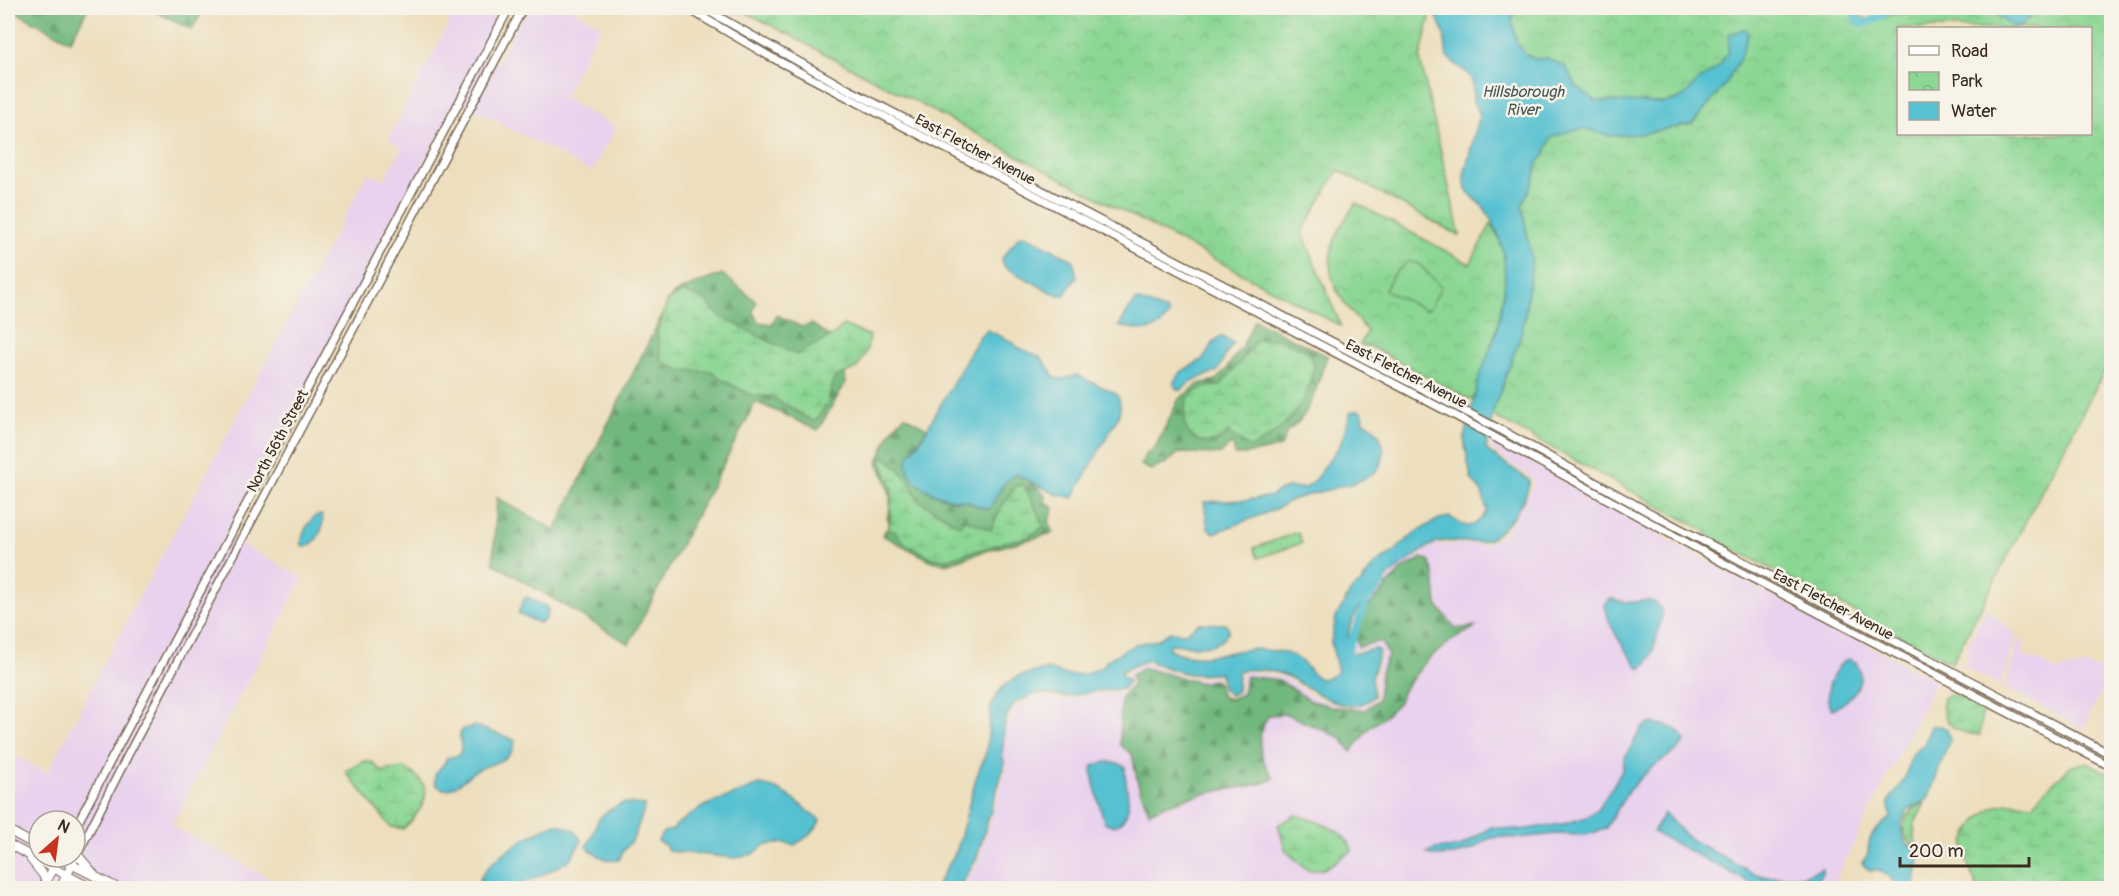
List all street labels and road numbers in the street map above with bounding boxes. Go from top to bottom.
street label: East Fletcher Avenue [912,110,1039,190]
street label: East Fletcher Avenue [1342,335,1470,413]
street label: North 56th Street [243,385,314,496]
street label: East Fletcher Avenue [1770,565,1897,645]

